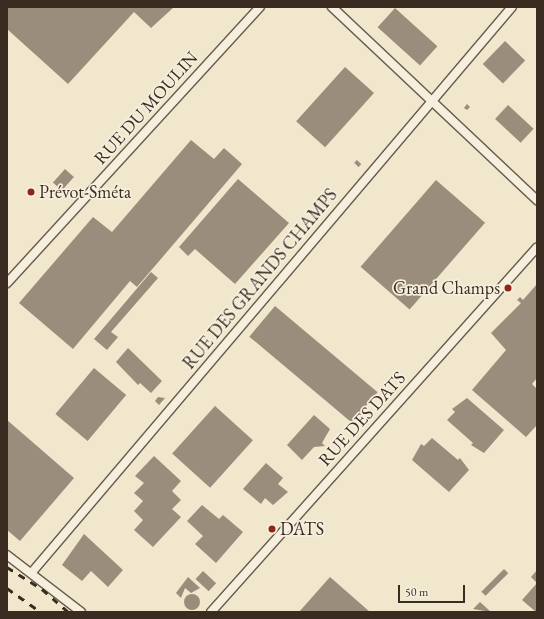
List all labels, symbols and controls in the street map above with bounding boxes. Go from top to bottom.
street label: RUE DU MOULIN [90,47,202,169]
place label: Prévot-Sméta [39,181,131,203]
street label: RUE DES GRANDS CHAMPS [178,184,342,374]
marker: Prévot-Sméta [26,187,36,197]
place label: Grand Champs [393,277,500,299]
marker: Grand Champs [503,283,513,293]
street label: RUE DES DATS [314,367,410,471]
place label: DATS [280,518,324,540]
marker: DATS [267,524,277,534]
scale bar [400,577,467,603]
text: 50 m [405,584,428,600]

